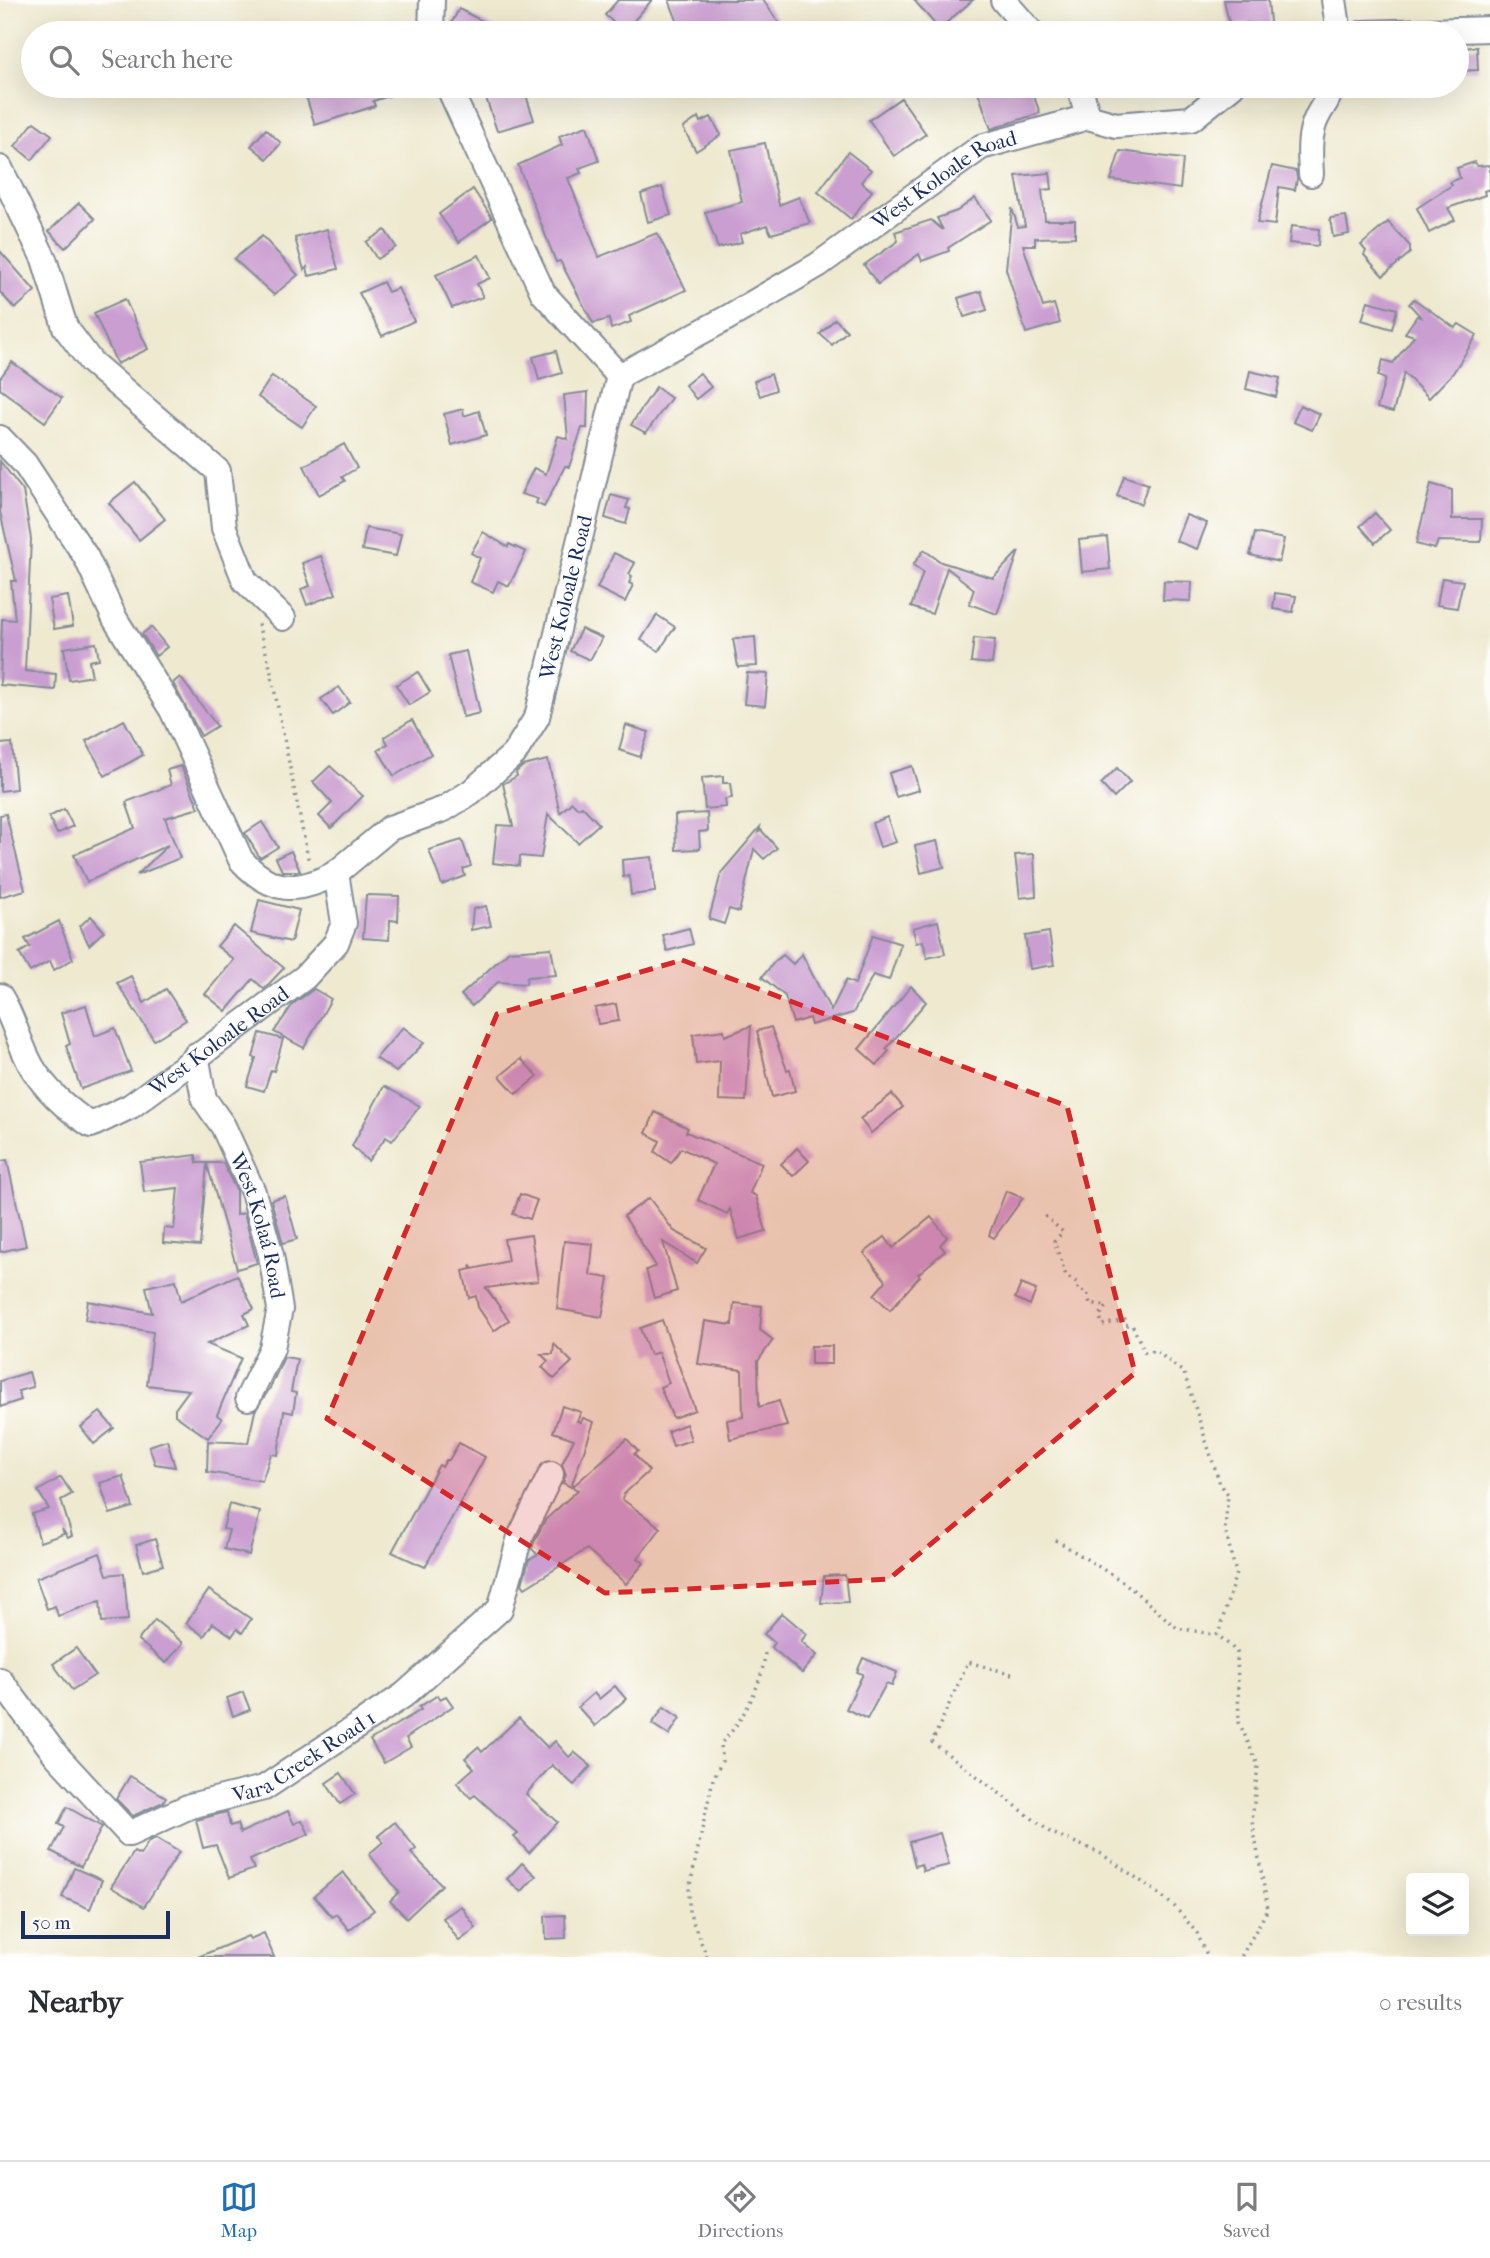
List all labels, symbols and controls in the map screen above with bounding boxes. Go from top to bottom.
search box [21,21,1469,98]
icon: search [45,41,83,79]
text: Search here [101,44,233,75]
street label: West Koloale Road [866,125,1020,235]
street label: West Koloale Road [534,512,597,683]
street label: West Koloale Road [143,981,294,1101]
street label: West Kolaá Road [224,1148,290,1301]
street label: Vara Creek Road 1 [229,1705,380,1807]
map controls [1406,1873,1469,1936]
button: layers [1406,1873,1469,1936]
scale bar [21,1908,170,1940]
text: 50 m [32,1912,71,1934]
text: Nearby [28,1985,123,2020]
text: 0 results [1379,1989,1462,2016]
tab: Map [220,2178,258,2242]
tab: Directions [698,2178,783,2242]
tab: Saved [1223,2178,1270,2242]

